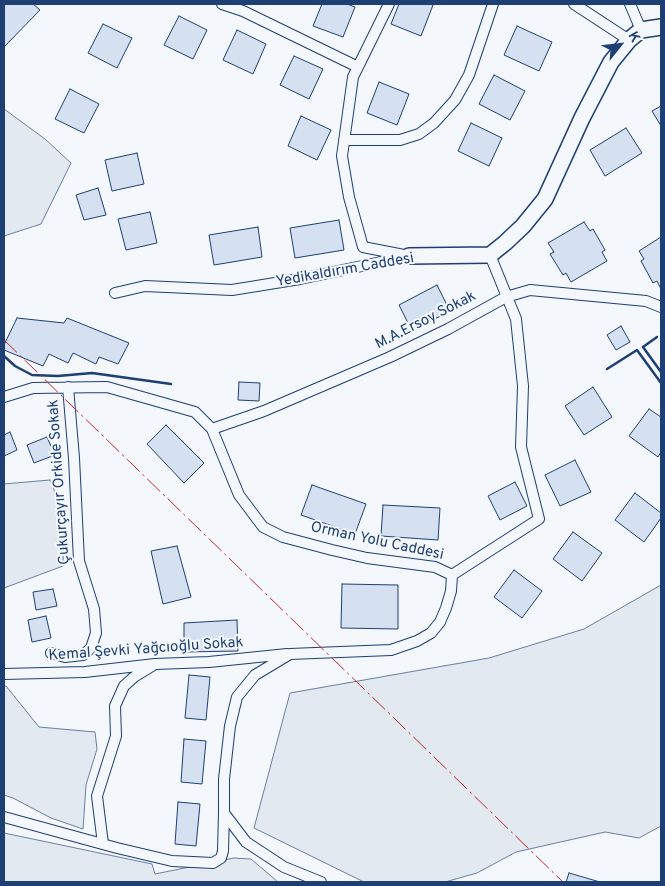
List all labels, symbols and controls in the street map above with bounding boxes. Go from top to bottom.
north arrow [595,20,645,70]
text: K [624,29,643,46]
street label: Yedikaldırım Caddesi [275,250,415,292]
street label: M.A.Ersoy Sokak [373,288,479,354]
street label: Çukurçayır Orkide Sokak [45,399,75,565]
street label: Orman Yolu Caddesi [309,519,445,565]
street label: Kemal Şevki Yağcıoğlu Sokak [48,634,244,666]

